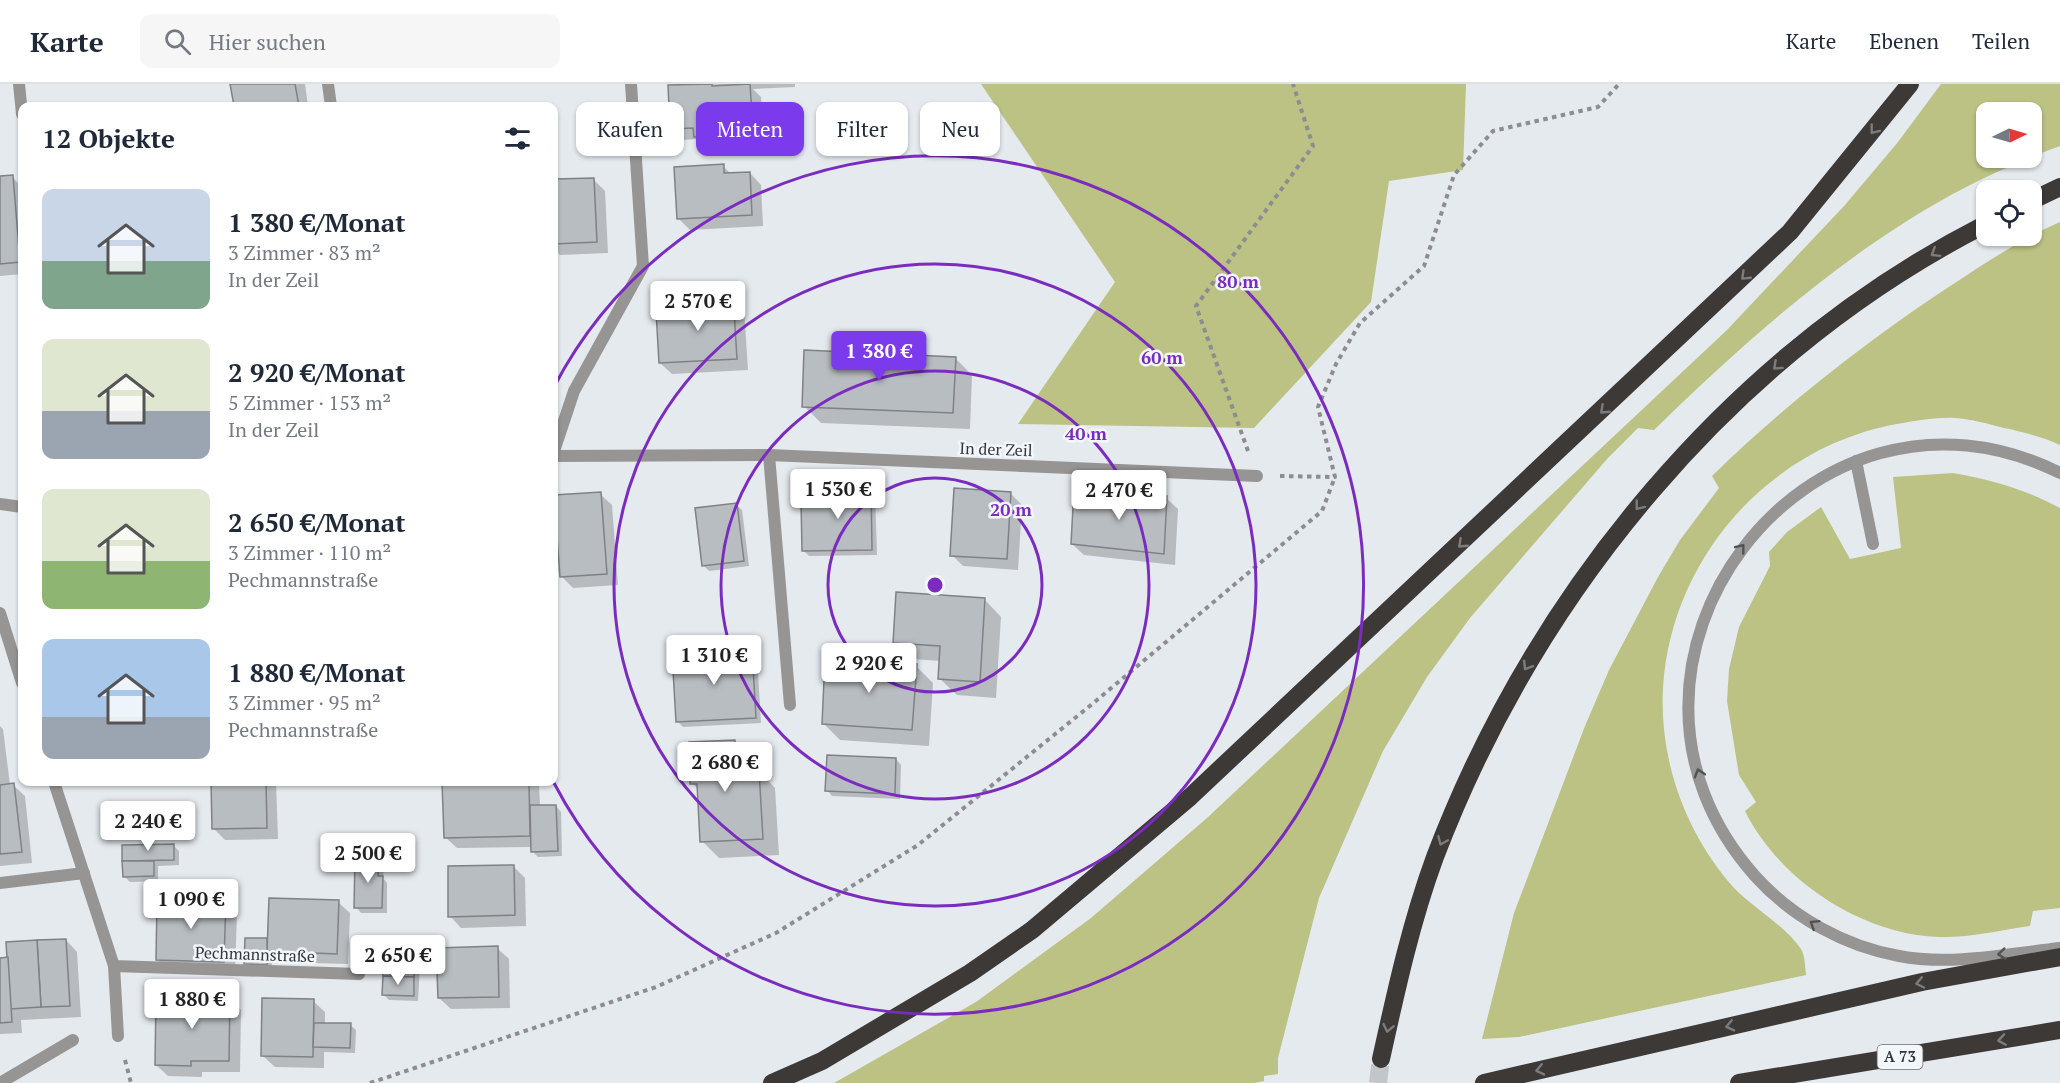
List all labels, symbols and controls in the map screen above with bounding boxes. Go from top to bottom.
search box [140,14,560,68]
text: Karte [30,23,104,60]
icon: search [161,25,194,58]
text: Hier suchen [209,27,326,56]
text: Karte [1786,27,1836,55]
text: Ebenen [1869,27,1939,55]
text: Teilen [1972,27,2030,55]
chip: Kaufen [576,102,684,156]
chip: Mieten [696,102,804,156]
chip: Filter [816,102,908,156]
chip: Neu [920,102,1000,156]
north arrow [1976,102,2042,168]
map controls [1976,102,2042,246]
text: 12 Objekte [42,121,175,155]
icon: filters [501,122,534,155]
one-way arrow [1870,123,1881,134]
button: locate [1976,180,2042,246]
text: 1 380 €/Monat [228,205,406,239]
icon: home [90,213,162,285]
text: 3 Zimmer · 83 m² [228,239,381,266]
one-way arrow [1931,245,1941,257]
text: In der Zeil [228,266,319,293]
text: 80 m [1217,269,1259,293]
one-way arrow [1742,269,1752,280]
pin: 2 570 € [643,281,753,332]
text: 2 570 € [664,287,732,314]
pin: 1 380 € [824,331,934,382]
text: 1 380 € [845,337,913,364]
text: 60 m [1141,345,1183,369]
text: 2 920 €/Monat [228,355,406,389]
one-way arrow [1773,359,1784,370]
icon: home [90,363,162,435]
text: 5 Zimmer · 153 m² [228,389,391,416]
one-way arrow [1600,403,1610,414]
text: In der Zeil [228,416,319,443]
text: 40 m [1065,421,1107,445]
street label: In der Zeil [959,437,1033,461]
pin: 1 530 € [783,469,893,520]
pin: 2 470 € [1064,470,1174,521]
text: 1 530 € [804,475,872,502]
text: 2 470 € [1085,476,1153,503]
text: 20 m [990,497,1032,521]
one-way arrow [1635,500,1646,511]
text: 2 650 €/Monat [228,505,406,539]
icon: home [90,513,162,585]
one-way arrow [1458,537,1468,548]
text: 3 Zimmer · 110 m² [228,539,391,566]
one-way arrow [1733,544,1744,555]
text: Pechmannstraße [228,566,378,593]
centre of rings [925,575,945,595]
pin: 1 310 € [659,635,769,686]
text: 1 310 € [680,641,748,668]
pin: 2 920 € [814,643,924,694]
text: 2 920 € [835,649,903,676]
text: 1 880 €/Monat [228,655,406,689]
one-way arrow [1523,659,1534,670]
icon: home [90,663,162,735]
text: 3 Zimmer · 95 m² [228,689,381,716]
text: Pechmannstraße [228,716,378,743]
pin: 2 680 € [670,742,780,793]
text: 2 680 € [691,748,759,775]
one-way arrow [1694,768,1706,778]
pin: 2 240 € [93,801,203,852]
text: 2 240 € [114,807,182,834]
pin: 2 500 € [313,833,423,884]
one-way arrow [1437,835,1449,846]
text: 2 500 € [334,839,402,866]
pin: 1 090 € [136,879,246,930]
text: 1 090 € [157,885,225,912]
one-way arrow [1810,919,1820,931]
pin: 2 650 € [343,935,453,986]
street label: Pechmannstraße [195,941,315,967]
text: 2 650 € [364,941,432,968]
one-way arrow [1997,947,2006,960]
one-way arrow [1915,976,1925,989]
pin: 1 880 € [137,979,247,1030]
text: 1 880 € [158,985,226,1012]
one-way arrow [1725,1019,1735,1032]
one-way arrow [1382,1023,1395,1033]
one-way arrow [1998,1033,2008,1046]
road number: A 73 [1878,1045,1922,1069]
one-way arrow [1535,1063,1545,1076]

